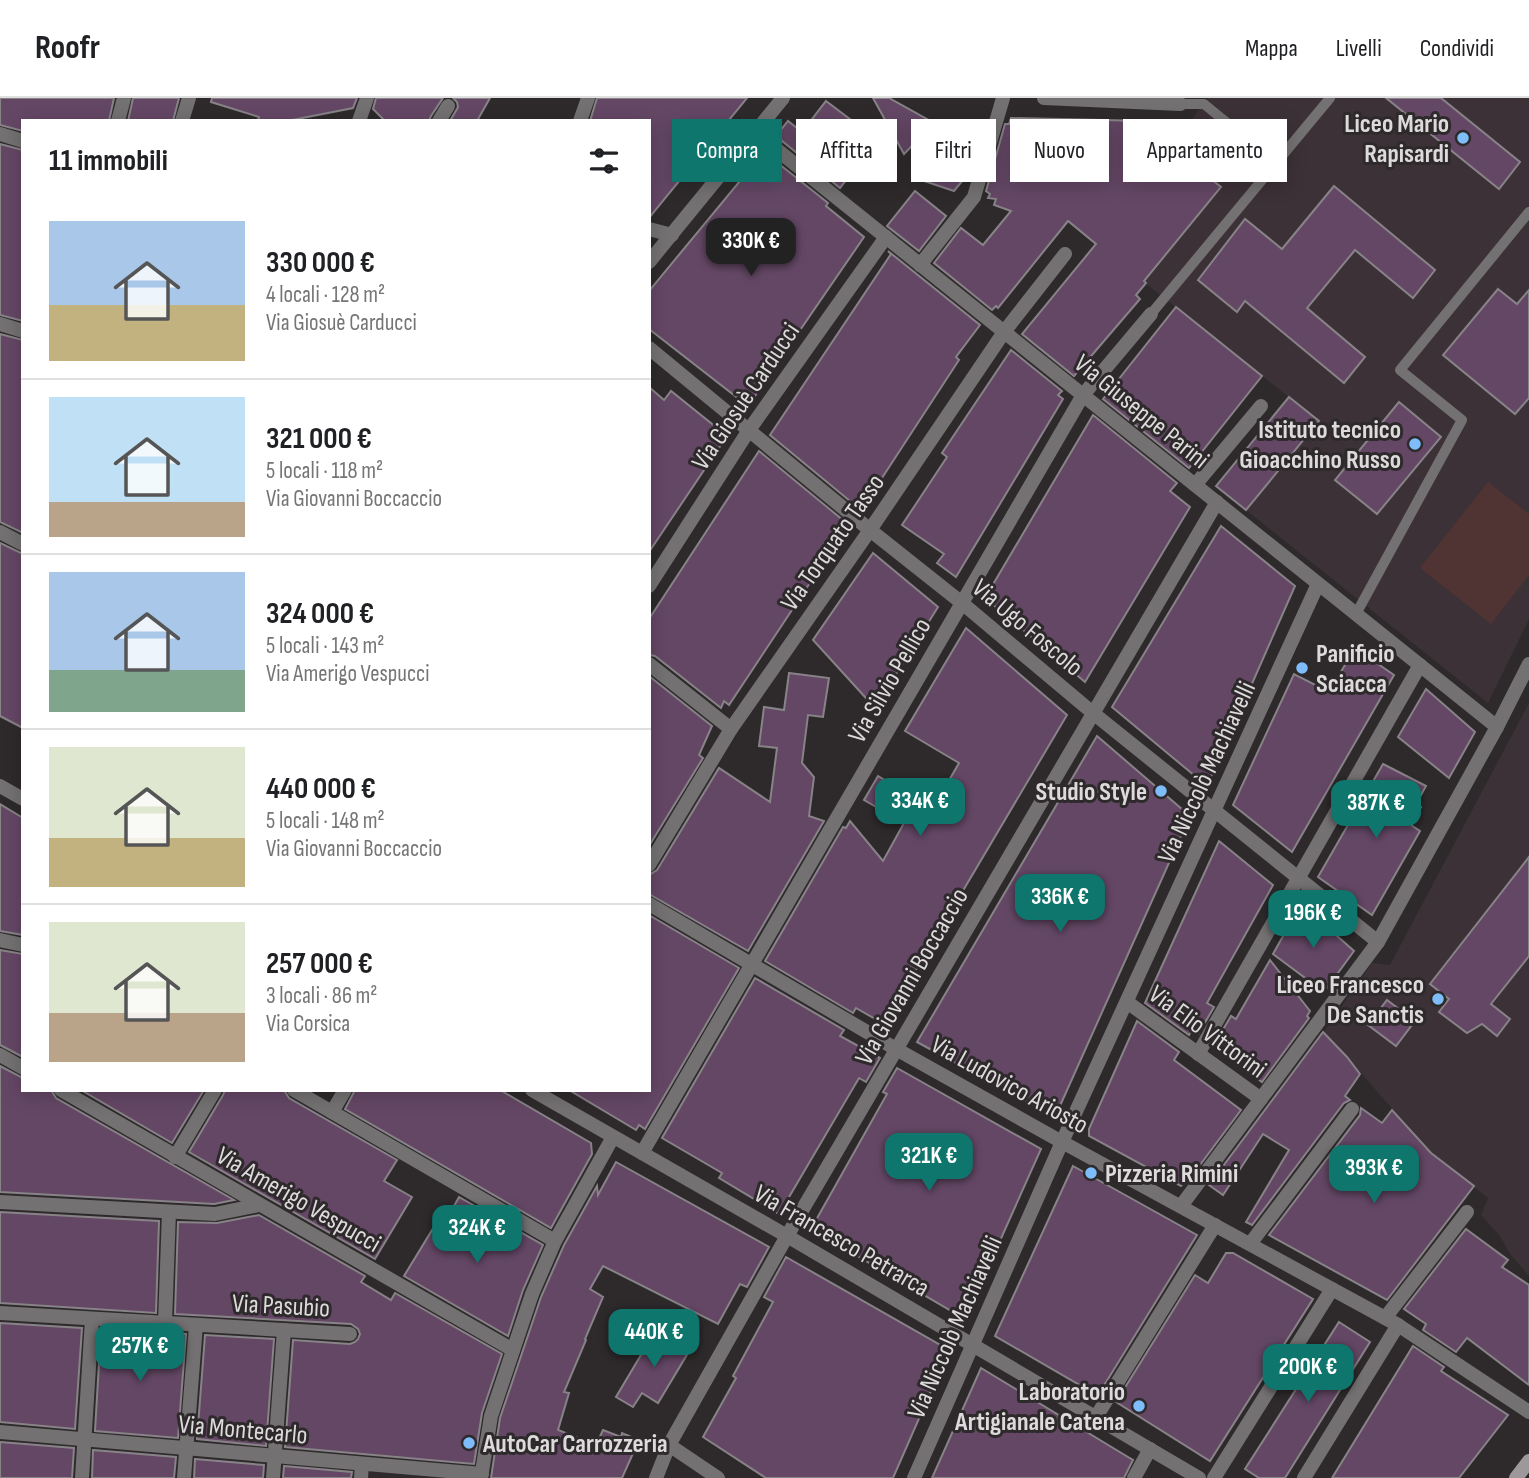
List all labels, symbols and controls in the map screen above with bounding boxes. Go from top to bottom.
text: Roofr [35,28,100,68]
text: Mappa [1245,34,1298,63]
text: Livelli [1336,34,1382,63]
text: Condividi [1420,34,1494,63]
place label: Liceo Mario Rapisardi [1344,109,1449,170]
chip: Compra [672,119,782,182]
chip: Affitta [796,119,897,182]
chip: Filtri [911,119,996,182]
chip: Nuovo [1010,119,1109,182]
chip: Appartamento [1123,119,1287,182]
marker: Liceo Mario Rapisardi [1455,130,1471,146]
icon: filters [585,142,623,180]
text: 11 immobili [49,143,168,179]
pin: 330K € [694,218,808,278]
text: 330K € [722,227,780,255]
text: 330 000 € [266,245,375,281]
icon: home [105,249,189,333]
text: 4 locali · 128 m² [266,281,385,309]
text: Via Giosuè Carducci [266,309,417,337]
street label: Via Giosuè Carducci [686,317,807,476]
street label: Via Giuseppe Parini [1067,348,1215,476]
place label: Istituto tecnico Gioacchino Russo [1239,415,1401,476]
text: 321 000 € [266,421,372,457]
icon: home [105,425,189,509]
marker: Istituto tecnico Gioacchino Russo [1407,436,1423,452]
text: 5 locali · 118 m² [266,457,383,485]
street label: Via Torquato Tasso [775,469,892,617]
text: Via Giovanni Boccaccio [266,485,442,513]
street label: Via Ugo Foscolo [965,573,1089,683]
text: 324 000 € [266,596,374,632]
icon: home [105,600,189,684]
street label: Via Silvio Pellico [842,613,938,749]
text: 5 locali · 143 m² [266,632,384,660]
place label: Panificio Sciacca [1316,639,1395,700]
text: Via Amerigo Vespucci [266,660,429,688]
marker: Panificio Sciacca [1294,660,1310,676]
street label: Via Niccolò Machiavelli [1152,677,1263,868]
text: 440 000 € [266,771,376,807]
icon: home [105,775,189,859]
place label: Studio Style [1036,777,1147,808]
pin: 334K € [863,778,977,838]
pin: 387K € [1319,780,1433,840]
marker: Studio Style [1153,783,1169,799]
text: 334K € [891,787,949,815]
text: 387K € [1347,789,1405,817]
text: 5 locali · 148 m² [266,807,385,835]
text: Via Giovanni Boccaccio [266,835,442,863]
pin: 336K € [1003,874,1117,934]
street label: Via Giovanni Boccaccio [849,883,975,1071]
text: 336K € [1031,883,1089,911]
pin: 196K € [1256,890,1370,950]
text: 196K € [1284,899,1342,927]
text: 257 000 € [266,946,373,982]
icon: home [105,950,189,1034]
place label: Liceo Francesco De Sanctis [1276,970,1424,1031]
street label: Via Elio Vittorini [1142,979,1272,1085]
text: 3 locali · 86 m² [266,982,378,1010]
marker: Liceo Francesco De Sanctis [1430,991,1446,1007]
text: Via Corsica [266,1010,350,1038]
street label: Via Ludovico Ariosto [925,1029,1093,1141]
pin: 321K € [872,1134,986,1193]
street label: Via Amerigo Vespucci [210,1141,386,1260]
text: 321K € [901,1142,957,1170]
pin: 393K € [1317,1146,1431,1205]
text: 393K € [1345,1154,1403,1182]
place label: Pizzeria Rimini [1105,1159,1238,1190]
marker: Pizzeria Rimini [1083,1165,1099,1181]
street label: Via Francesco Petrarca [748,1179,934,1304]
pin: 324K € [420,1206,534,1265]
text: 324K € [448,1214,506,1242]
street label: Via Niccolò Machiavelli [901,1231,1010,1424]
street label: Via Pasubio [231,1288,331,1325]
pin: 440K € [597,1310,711,1369]
text: 440K € [624,1318,684,1346]
pin: 257K € [83,1324,197,1383]
text: 257K € [111,1332,169,1360]
pin: 200K € [1251,1344,1365,1404]
text: 200K € [1279,1353,1337,1381]
place label: Laboratorio Artigianale Catena [954,1377,1125,1438]
marker: Laboratorio Artigianale Catena [1131,1398,1147,1414]
street label: Via Montecarlo [177,1409,309,1452]
place label: AutoCar Carrozzeria [482,1429,668,1460]
marker: AutoCar Carrozzeria [461,1435,477,1451]

